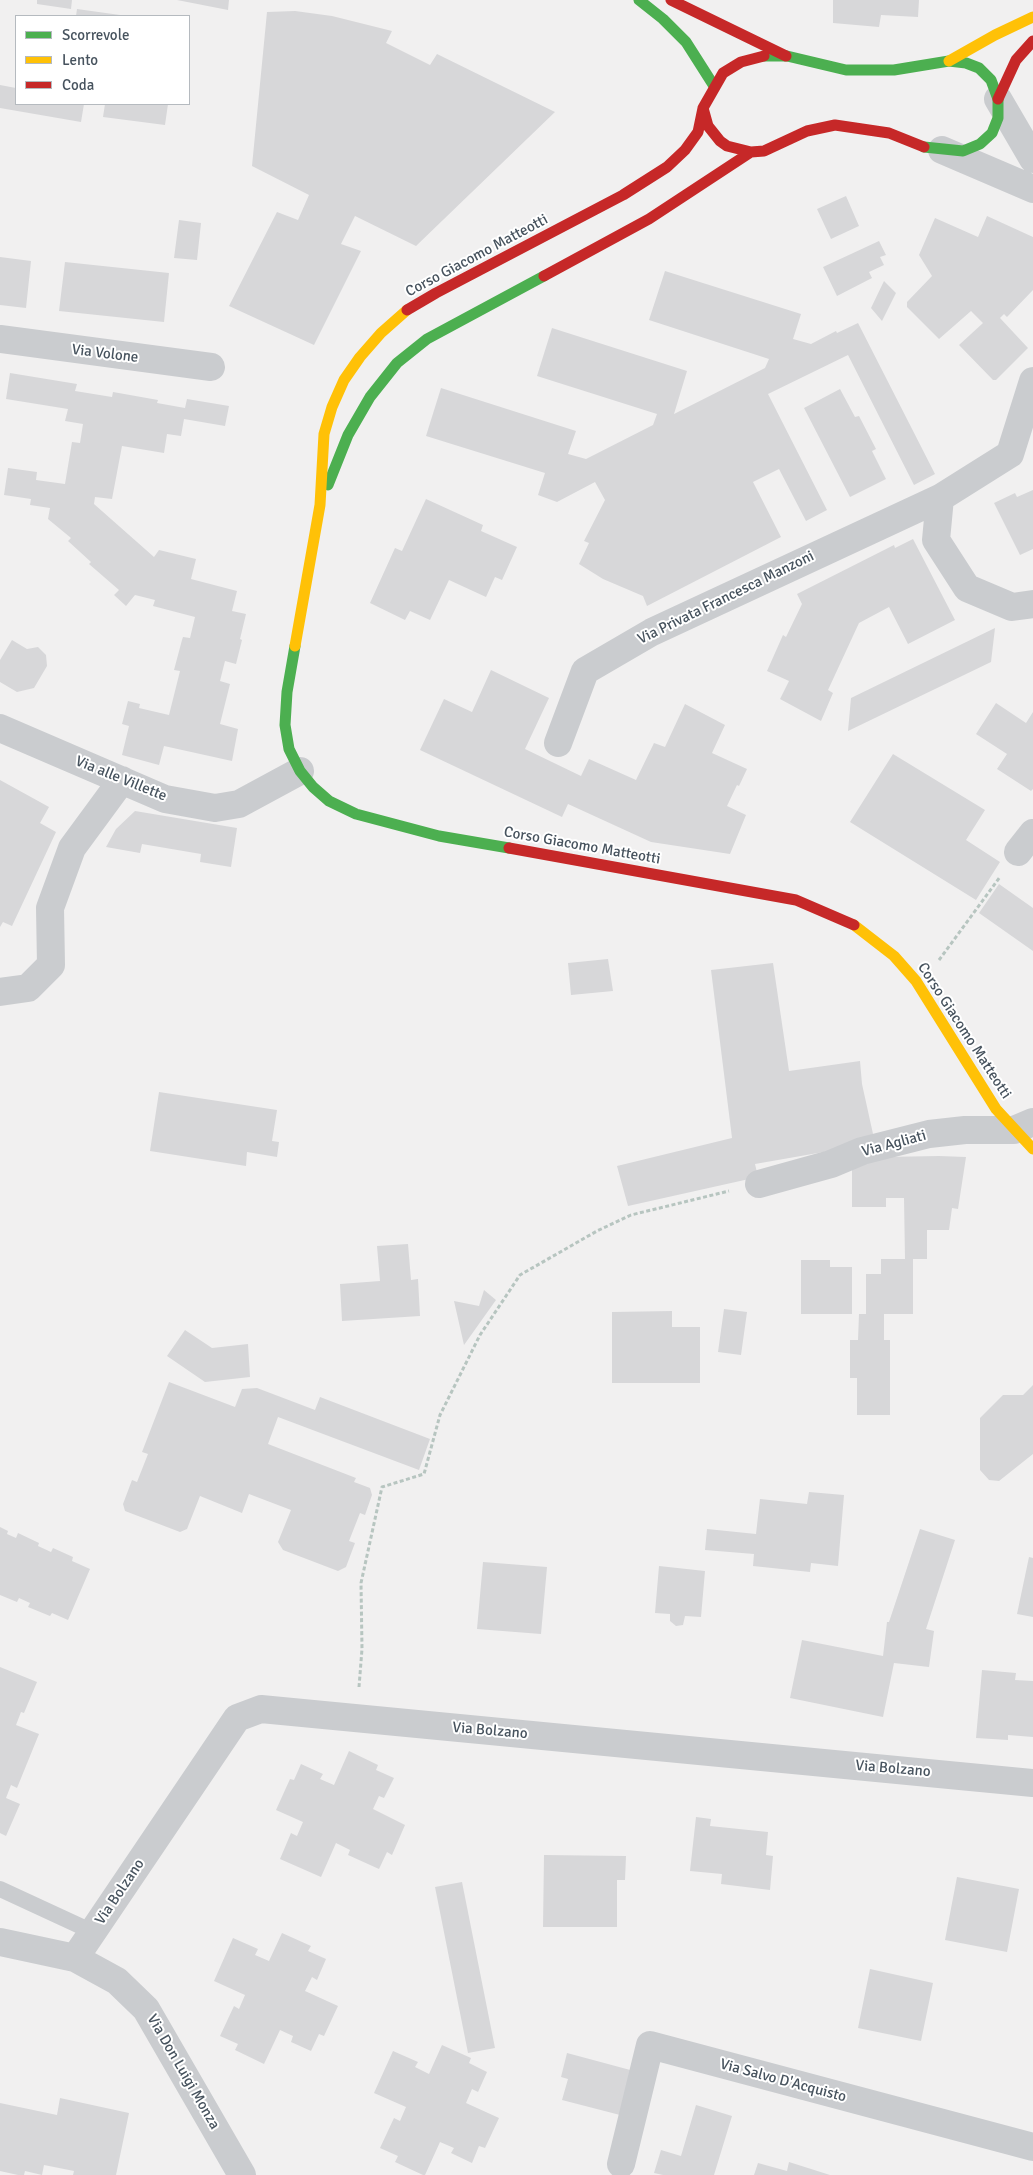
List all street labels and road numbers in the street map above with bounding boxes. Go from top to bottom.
street label: Corso Giacomo Matteotti [403,211,551,301]
street label: Via Volone [71,341,139,367]
street label: Via Privata Francesca Manzoni [635,547,817,649]
street label: Via alle Villette [73,752,169,806]
street label: Corso Giacomo Matteotti [502,823,662,869]
street label: Corso Giacomo Matteotti [913,960,1015,1102]
street label: Via Agliati [860,1127,928,1161]
street label: Via Bolzano [452,1719,528,1743]
street label: Via Bolzano [855,1757,931,1781]
street label: Via Bolzano [91,1856,149,1928]
street label: Via Don Luigi Monza [143,2011,223,2133]
street label: Via Salvo D'Acquisto [718,2055,848,2107]

